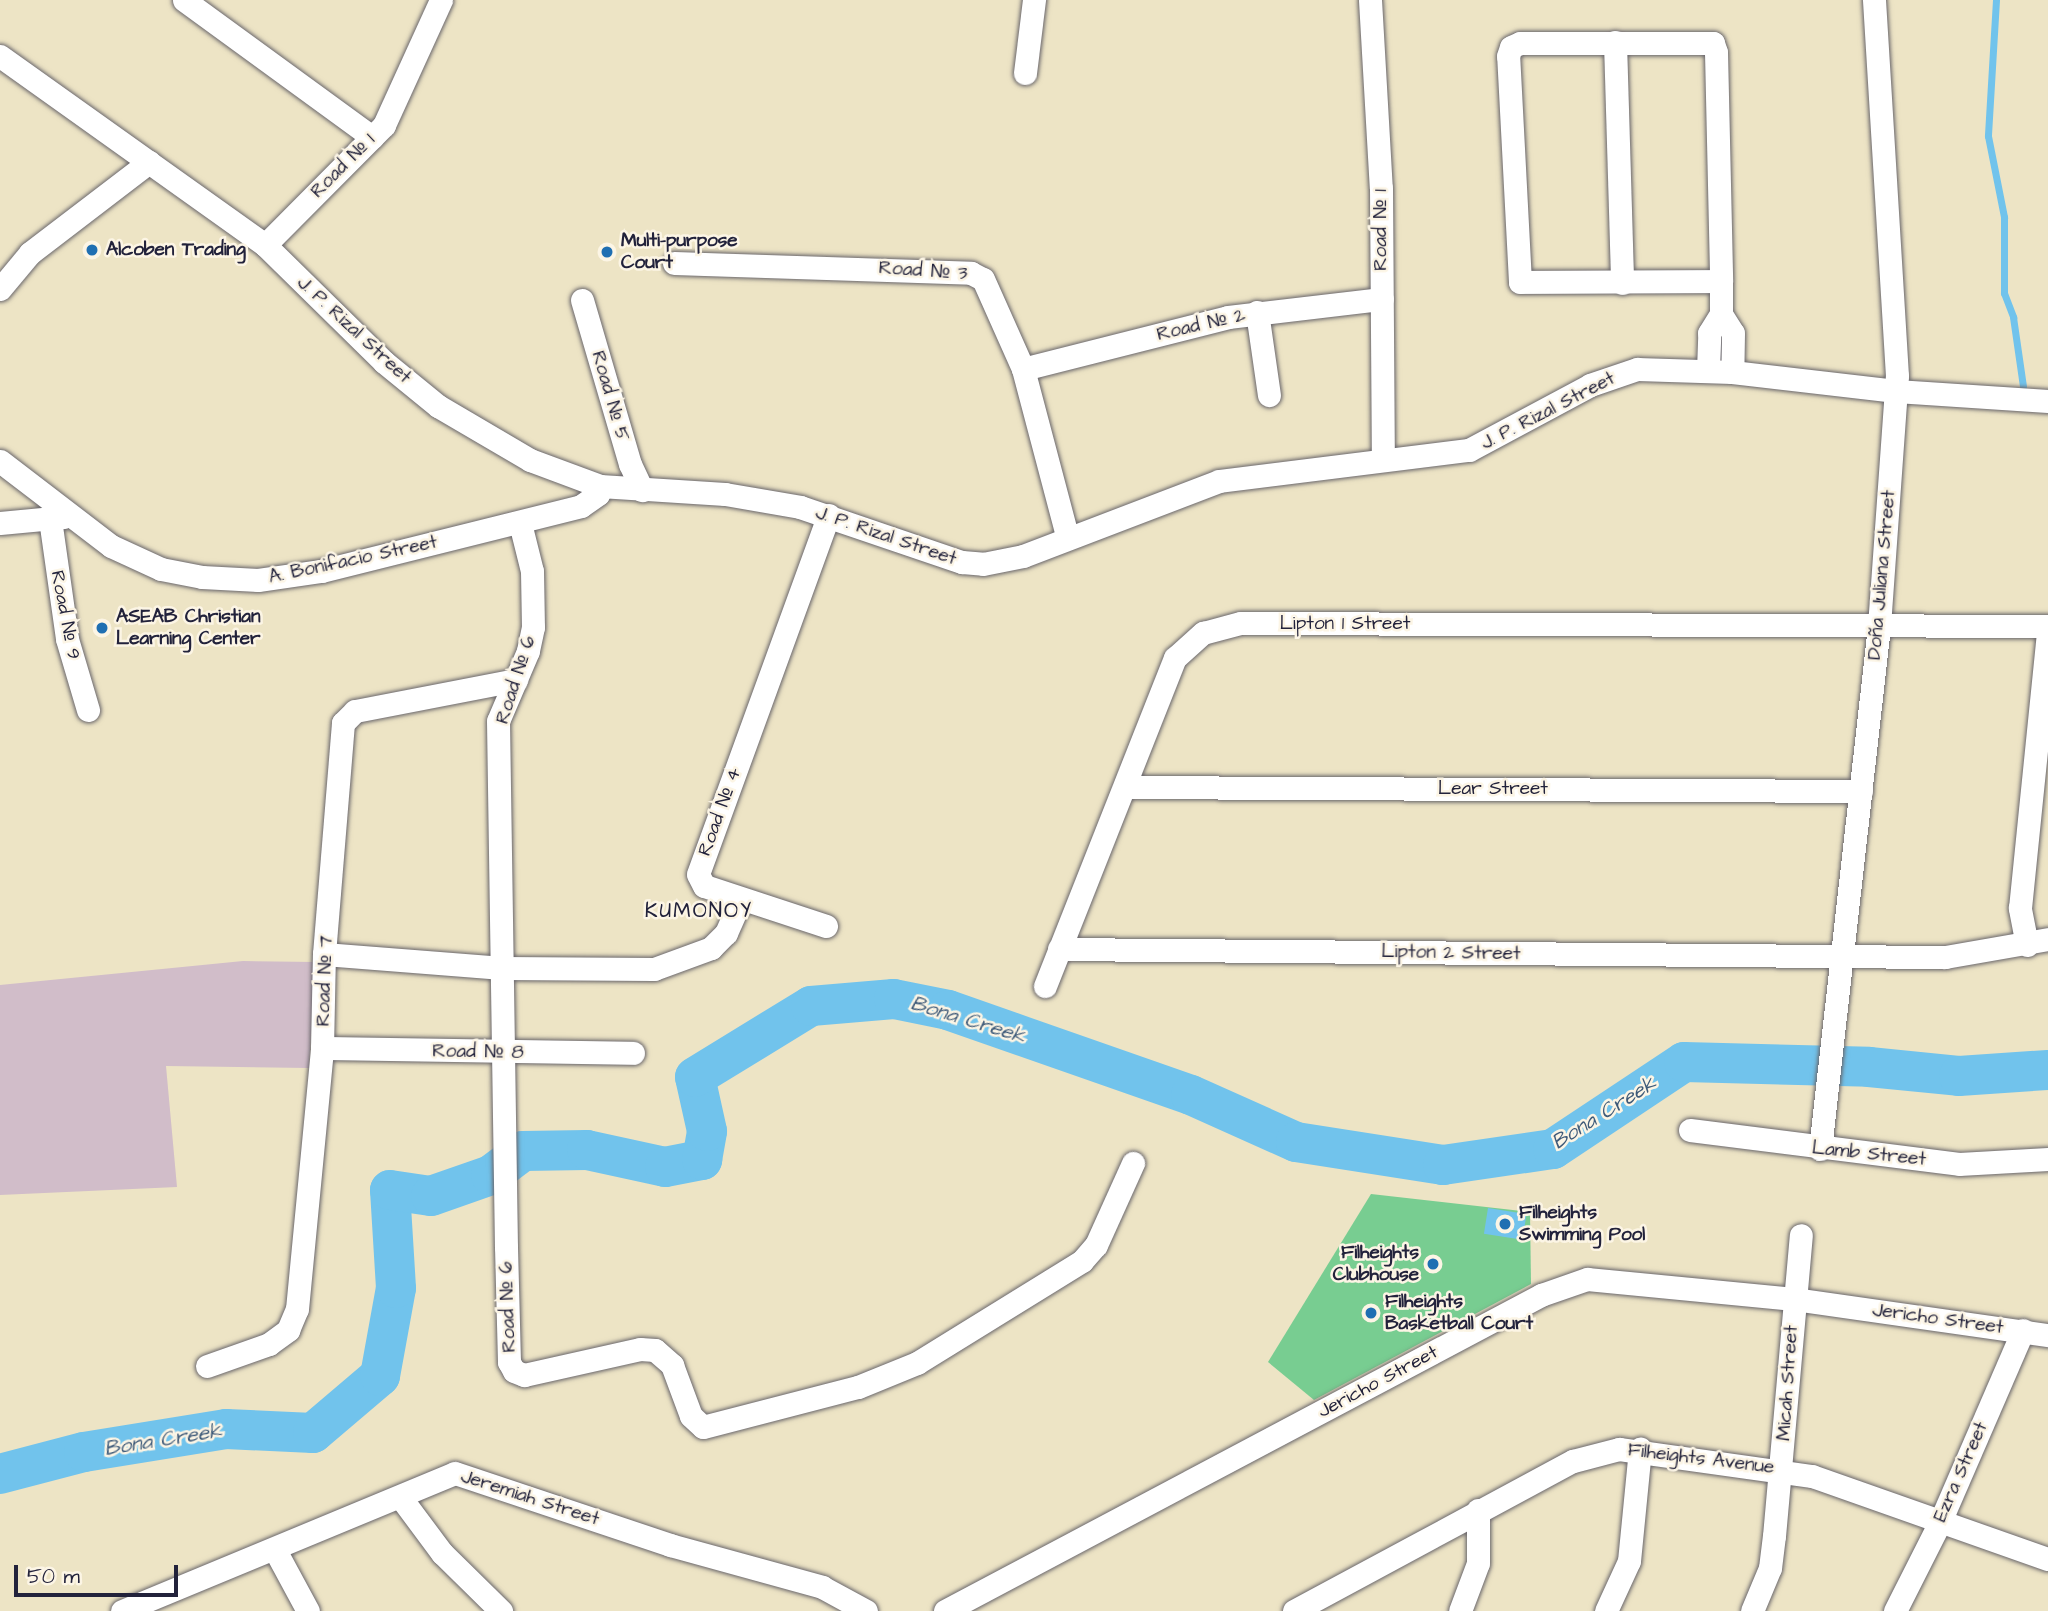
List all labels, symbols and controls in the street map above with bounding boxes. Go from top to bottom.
street label: Road № 1 [306,129,380,203]
street label: Road № 1 [1370,189,1392,271]
place label: Multi-purpose Court [621,230,738,274]
place label: Alcoben Trading [106,239,246,261]
marker: Alcoben Trading [84,242,100,258]
marker: Multi-purpose Court [599,244,615,260]
street label: Road № 3 [878,257,968,285]
street label: J. P. Rizal Street [292,271,416,389]
street label: Road № 2 [1155,304,1247,346]
street label: Road № 5 [586,348,634,444]
street label: J. P. Rizal Street [1477,367,1619,455]
street label: Doña Juliana Street [1863,489,1901,661]
street label: J. P. Rizal Street [813,501,959,571]
street label: A. Bonifacio Street [267,531,439,589]
street label: Road № 9 [45,569,85,661]
place label: ASEAB Christian Learning Center [116,606,261,650]
street label: Lipton 1 Street [1280,613,1410,635]
marker: ASEAB Christian Learning Center [94,620,110,636]
street label: Road № 6 [491,633,541,727]
street label: Road № 4 [694,765,746,859]
street label: Lear Street [1438,778,1548,800]
district label: KUMONOY [646,898,752,924]
street label: Road № 7 [312,935,338,1027]
street label: Lipton 2 Street [1381,940,1521,966]
water label: Bona Creek [908,991,1028,1049]
street label: Road № 8 [432,1040,524,1064]
water label: Bona Creek [1547,1071,1661,1155]
street label: Lamb Street [1811,1137,1927,1171]
place label: Filheights Swimming Pool [1519,1202,1645,1246]
marker: Filheights Swimming Pool [1497,1216,1513,1232]
place label: Filheights Clubhouse [1333,1242,1419,1286]
marker: Filheights Clubhouse [1425,1256,1441,1272]
street label: Road № 6 [495,1261,521,1353]
place label: Filheights Basketball Court [1385,1291,1533,1335]
street label: Jericho Street [1871,1299,2005,1339]
marker: Filheights Basketball Court [1363,1305,1379,1321]
street label: Micah Street [1773,1324,1803,1442]
street label: Jericho Street [1314,1341,1442,1423]
water label: Bona Creek [103,1418,223,1462]
street label: Ezra Street [1929,1418,1993,1526]
street label: Filheights Avenue [1626,1439,1776,1479]
street label: Jeremiah Street [458,1465,602,1531]
scale bar [18,1552,182,1596]
text: 50 m [27,1562,80,1591]

